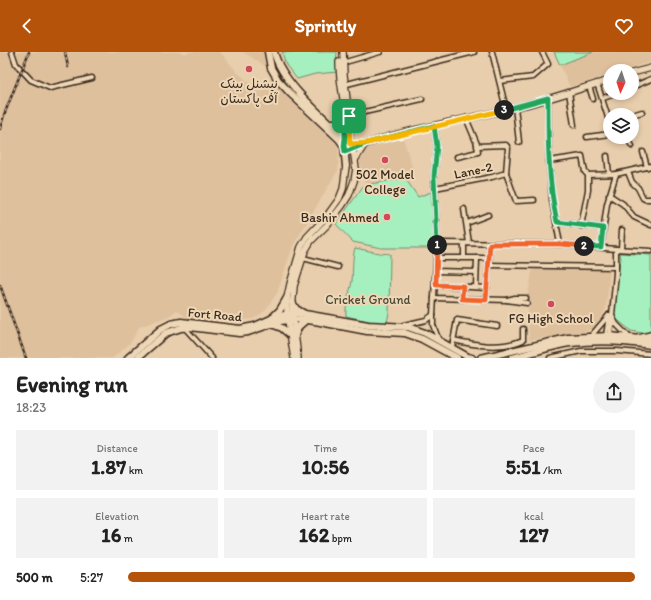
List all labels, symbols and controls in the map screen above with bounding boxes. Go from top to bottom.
icon: back [16,15,38,37]
text: Sprintly [295,15,356,37]
icon: heart [613,15,635,37]
marker: نیشنل بینک آف پاکستان [244,64,254,74]
north arrow [603,64,639,100]
map controls [603,64,639,144]
place label: نیشنل بینک آف پاکستان [220,76,278,107]
pin [332,99,366,133]
pin: 3 [494,100,514,120]
text: 3 [501,103,507,116]
icon: arrive [338,105,360,127]
button: layers [603,108,639,144]
marker: 502 Model College [380,155,390,165]
street label: Lane-2 [453,159,494,182]
place label: 502 Model College [356,167,415,197]
place label: Bashir Ahmed [301,210,379,225]
marker: Bashir Ahmed [382,212,392,222]
pin: 1 [427,235,447,255]
pin: 2 [574,236,594,256]
text: 1 [434,238,440,251]
text: 2 [581,239,587,252]
park label: Cricket Ground [325,292,411,307]
marker: FG High School [546,299,556,309]
street label: Fort Road [187,305,243,324]
place label: FG High School [509,311,594,326]
text: Evening run [16,371,128,398]
button: share [593,371,635,413]
text: 18:23 [16,400,46,415]
text: Distance [97,442,138,455]
text: Time [314,442,337,455]
text: Pace [523,442,545,455]
text: 1.87 [91,455,126,479]
text: 10:56 [302,455,349,479]
text: 5:51 [505,455,541,479]
text: km [126,464,143,477]
text: /km [541,464,562,477]
text: Elevation [95,510,139,523]
text: Heart rate [301,510,350,523]
text: kcal [524,510,544,523]
text: 16 [101,523,121,547]
text: 162 [299,523,329,547]
text: 127 [519,523,549,547]
text: m [121,532,133,545]
text: bpm [329,532,352,545]
text: 500 m [16,570,53,585]
text: 5:27 [80,570,103,585]

